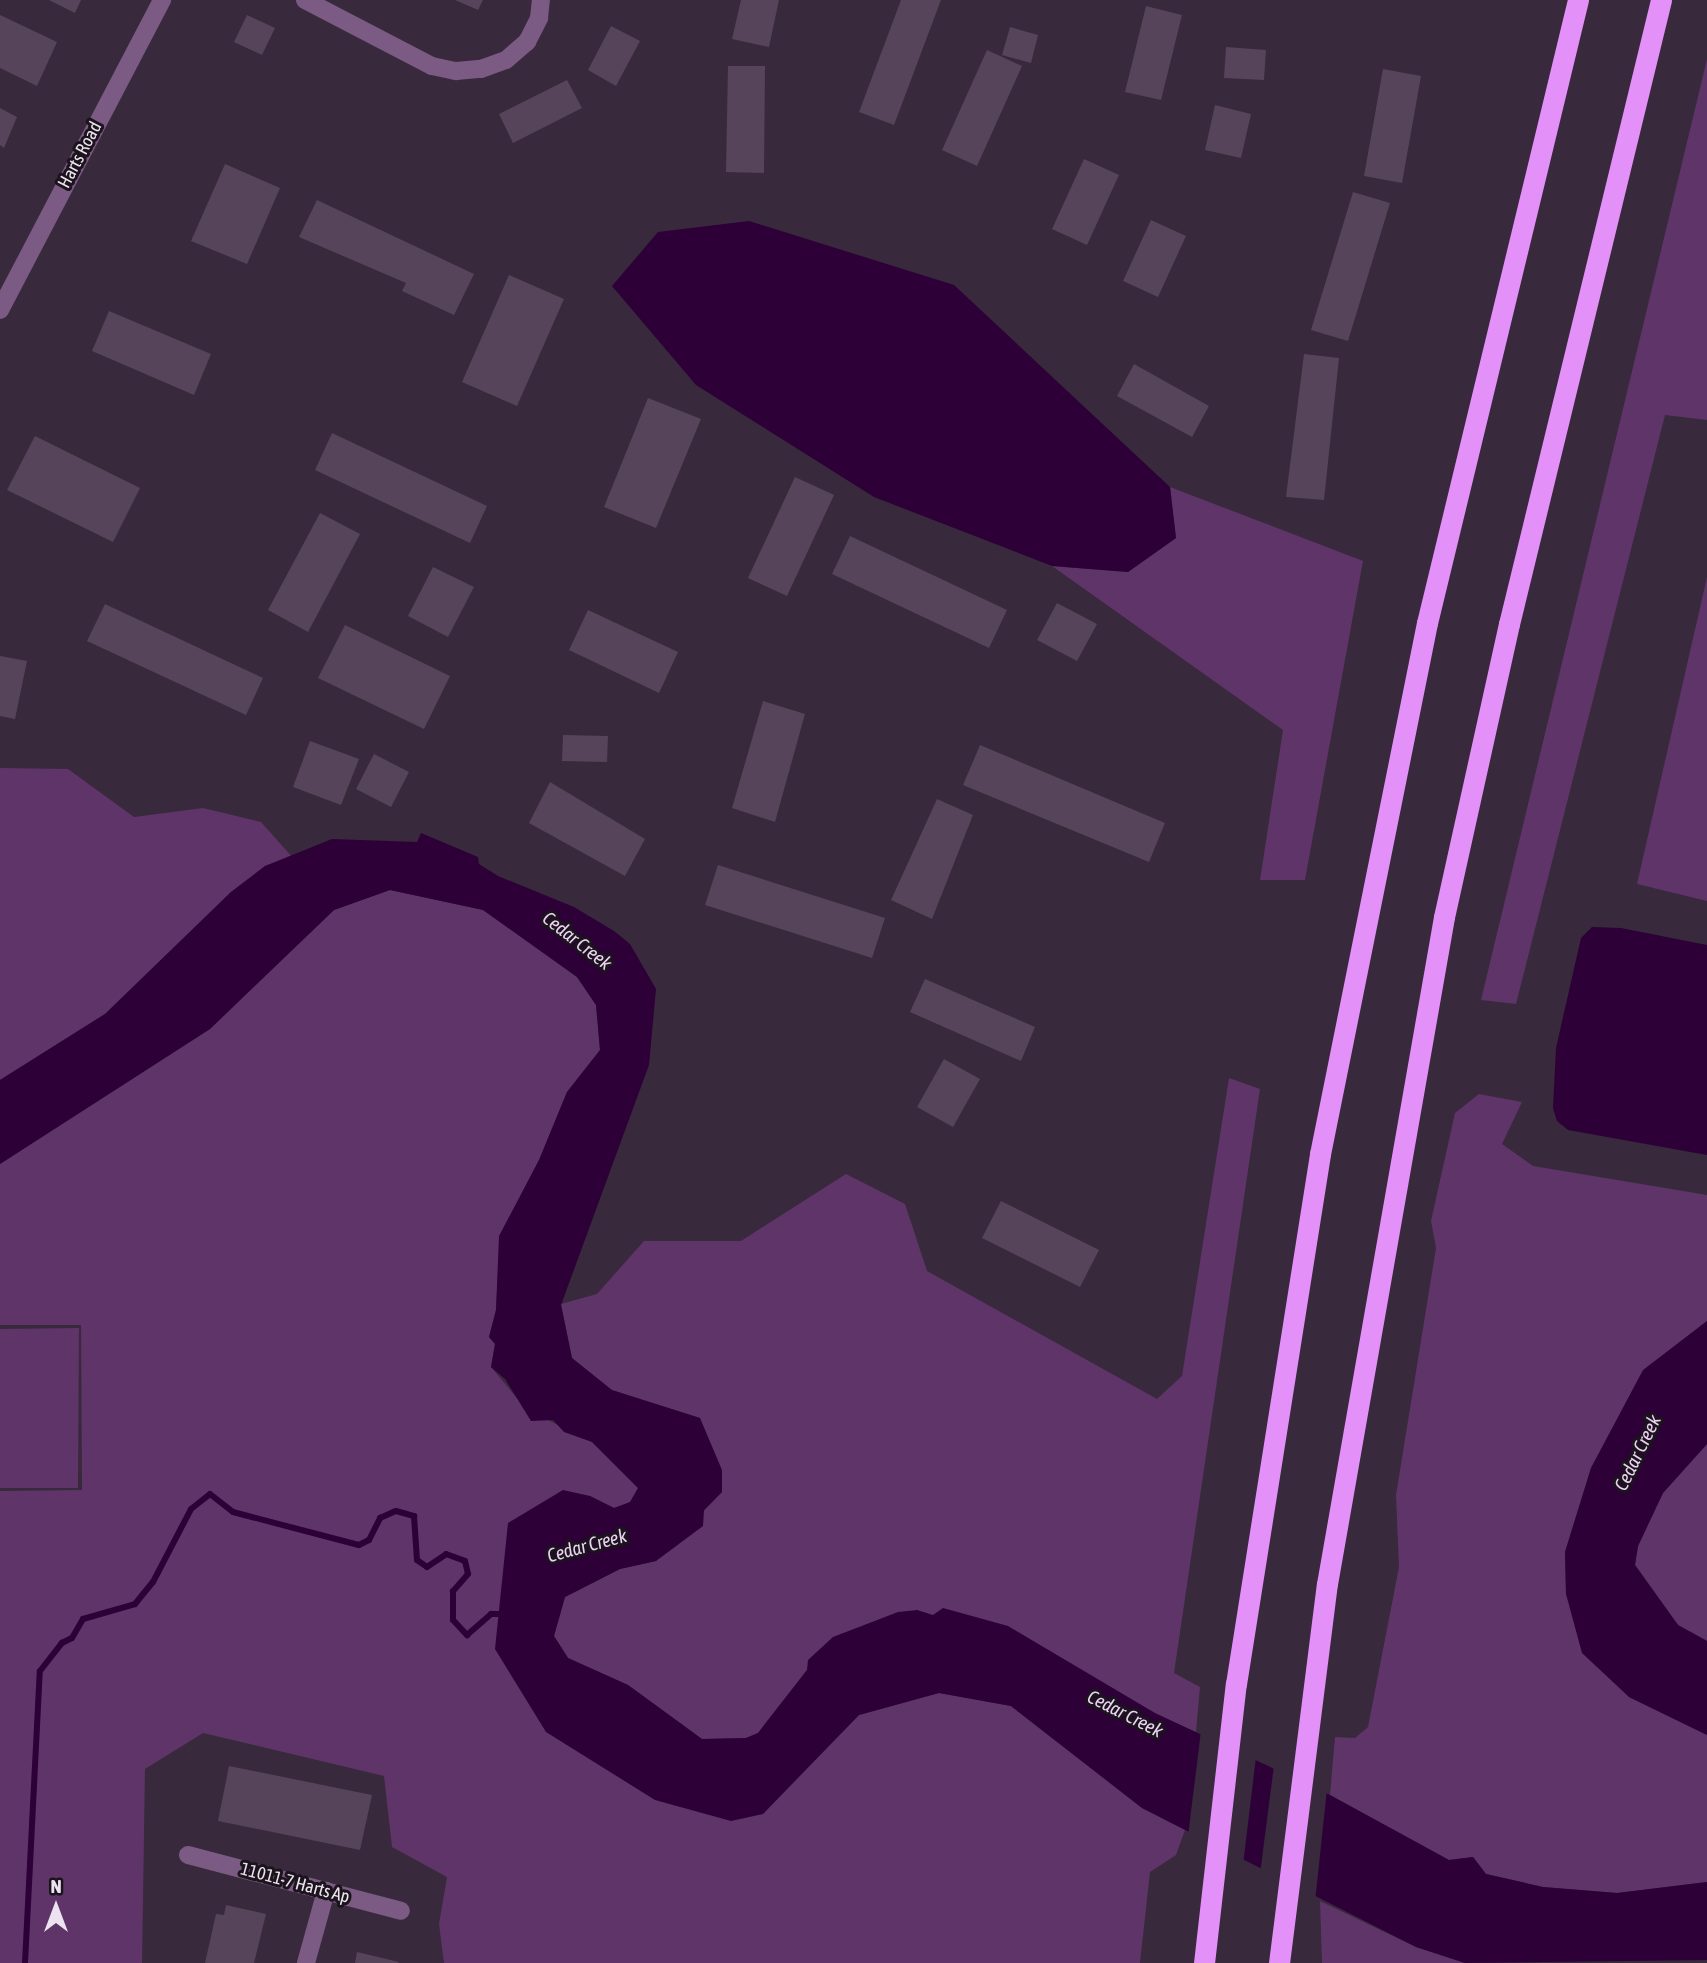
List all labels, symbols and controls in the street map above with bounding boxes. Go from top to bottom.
street label: Harts Road [53,118,107,192]
water label: Cedar Creek [538,907,616,975]
water label: Cedar Creek [1610,1411,1666,1495]
water label: Cedar Creek [545,1524,629,1568]
water label: Cedar Creek [1083,1685,1167,1743]
street label: 11011-7 Harts Ap [238,1858,352,1908]
north arrow [21,1872,91,1942]
text: N [50,1875,62,1897]

